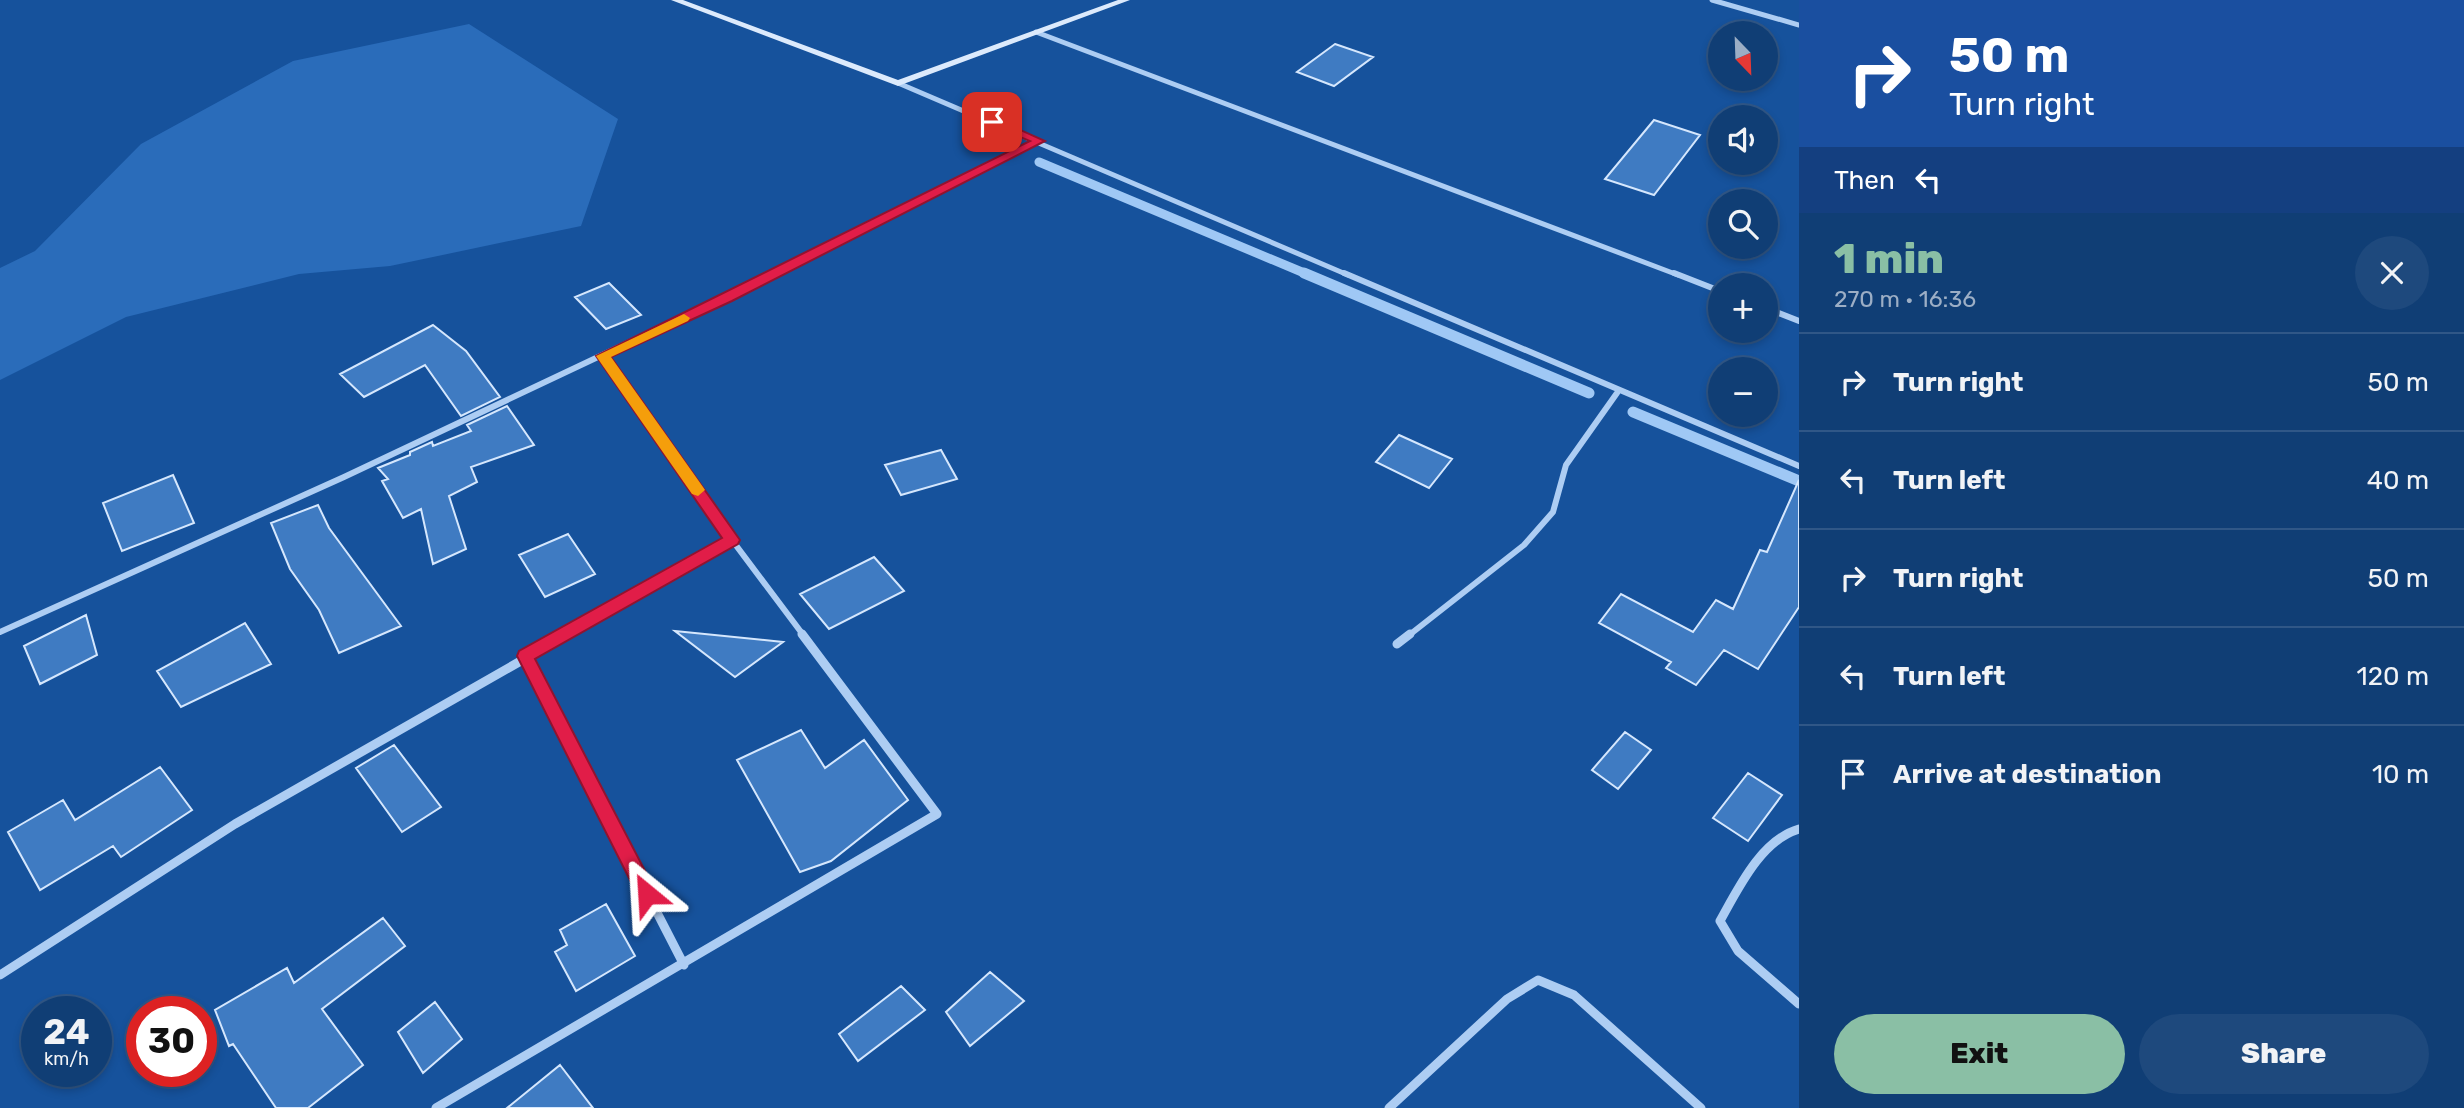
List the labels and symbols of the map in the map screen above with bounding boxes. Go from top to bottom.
north arrow [1708,21,1778,91]
pin [962,92,1022,152]
position arrow [610,857,684,931]
speed limit sign: 30 [126,996,217,1087]

